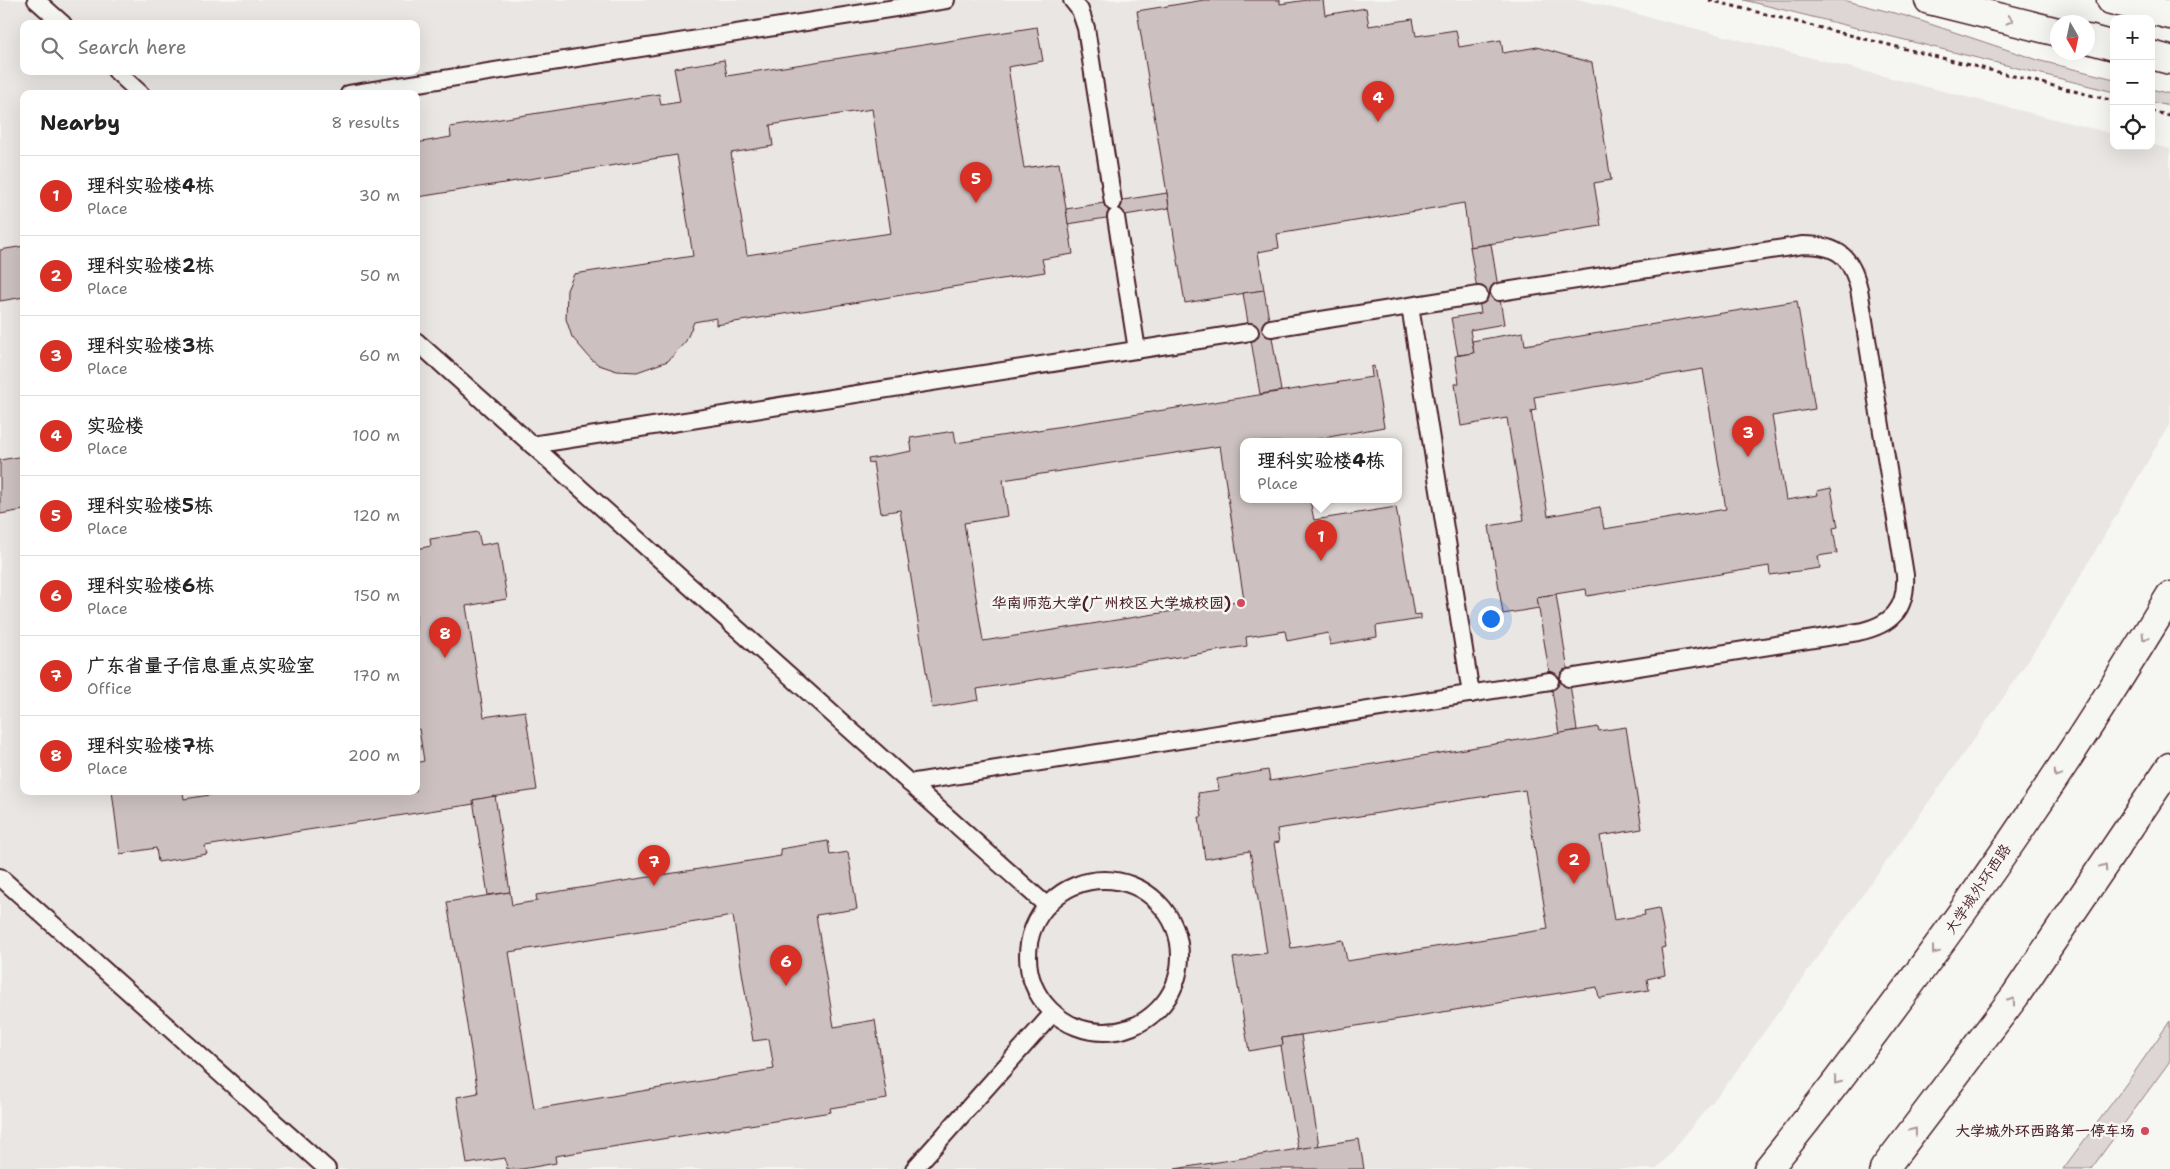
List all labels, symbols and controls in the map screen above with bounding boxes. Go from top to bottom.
one-way arrow [2006,14,2015,25]
north arrow [2050,15,2095,60]
map controls [2110,15,2155,150]
button: + [2110,15,2155,60]
search box [20,20,420,75]
icon: search [38,34,66,62]
text: Search here [78,35,187,60]
button: − [2110,60,2155,105]
pin: 4 [1362,81,1394,122]
button: locate [2110,105,2155,150]
text: Nearby [40,109,120,137]
text: 8 results [331,112,400,133]
pin: 5 [960,162,992,203]
text: 理科实验楼4栋 [87,173,214,198]
text: 1 [52,185,60,206]
text: 30 m [359,185,400,206]
text: Place [87,198,128,219]
text: 理科实验楼2栋 [87,253,214,278]
text: 2 [50,265,62,286]
text: 50 m [360,265,400,286]
text: Place [87,278,128,299]
text: 理科实验楼3栋 [87,333,214,358]
text: 3 [50,345,62,366]
text: 60 m [359,345,400,366]
text: Place [87,358,128,379]
text: 实验楼 [87,413,144,438]
pin: 3 [1732,416,1764,457]
text: 4 [50,425,62,446]
text: 100 m [352,425,400,446]
text: Place [87,438,128,459]
popup [1240,438,1402,503]
text: 理科实验楼4栋 [1257,448,1385,473]
text: Place [1257,473,1298,494]
text: 理科实验楼5栋 [87,493,213,518]
text: 5 [51,505,61,526]
text: 120 m [353,505,400,526]
text: Place [87,518,128,539]
pin: 1 [1305,520,1337,561]
text: 理科实验楼6栋 [87,573,214,598]
text: 6 [50,585,62,606]
text: 150 m [353,585,400,606]
place label: 华南师范大学(广州校区大学城校园) [992,593,1231,613]
marker: 华南师范大学(广州校区大学城校园) [1235,597,1247,609]
text: Place [87,598,128,619]
your location [1478,606,1504,632]
pin: 8 [429,617,461,658]
one-way arrow [2141,632,2151,641]
text: 广东省量子信息重点实验室 [87,653,315,678]
text: 7 [50,665,62,686]
text: 170 m [353,665,400,686]
text: Office [87,678,132,699]
text: 理科实验楼7栋 [87,733,214,758]
text: 8 [50,745,62,766]
text: 200 m [348,745,400,766]
text: Place [87,758,128,779]
one-way arrow [2054,769,2063,778]
street label: 大学城外环西路 [1940,840,2016,938]
pin: 2 [1558,843,1590,884]
pin: 7 [638,845,670,886]
one-way arrow [2098,863,2107,872]
pin: 6 [770,945,802,986]
one-way arrow [1932,945,1941,955]
one-way arrow [2006,997,2015,1007]
one-way arrow [1835,1075,1843,1084]
place label: 大学城外环西路第一停车场 [1955,1121,2135,1141]
marker: 大学城外环西路第一停车场 [2139,1125,2151,1137]
one-way arrow [1908,1127,1917,1136]

